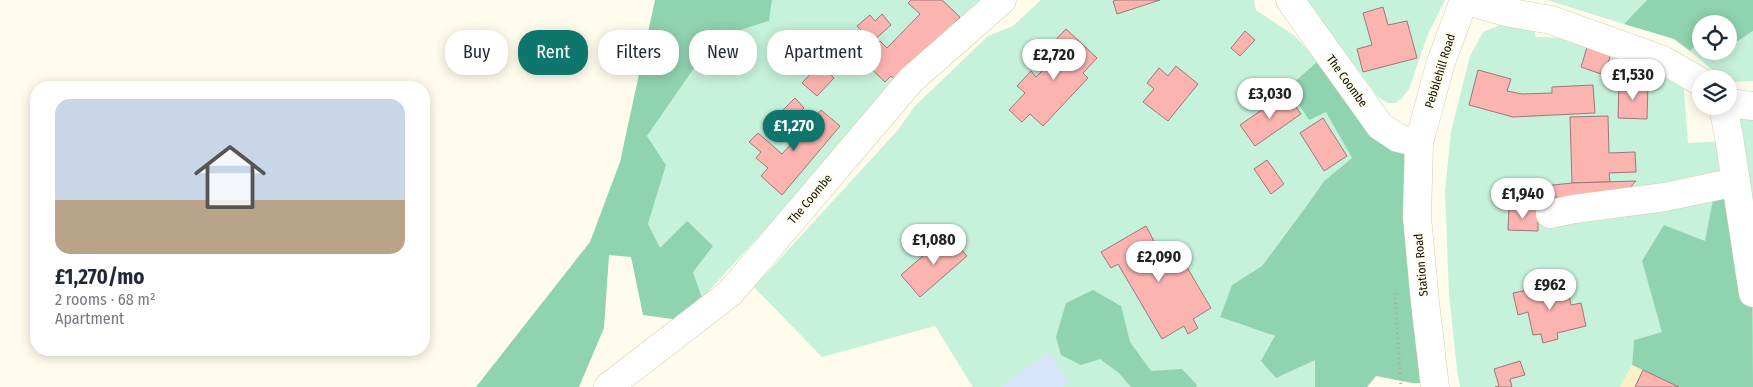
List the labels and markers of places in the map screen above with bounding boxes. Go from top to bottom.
pin: £2,720 [1013,38,1095,81]
pin: £1,530 [1592,58,1674,101]
pin: £3,030 [1229,78,1311,120]
pin: £1,270 [753,110,835,152]
pin: £1,940 [1482,178,1564,220]
pin: £1,080 [893,224,975,266]
pin: £2,090 [1118,240,1200,283]
pin: £962 [1520,268,1580,311]

